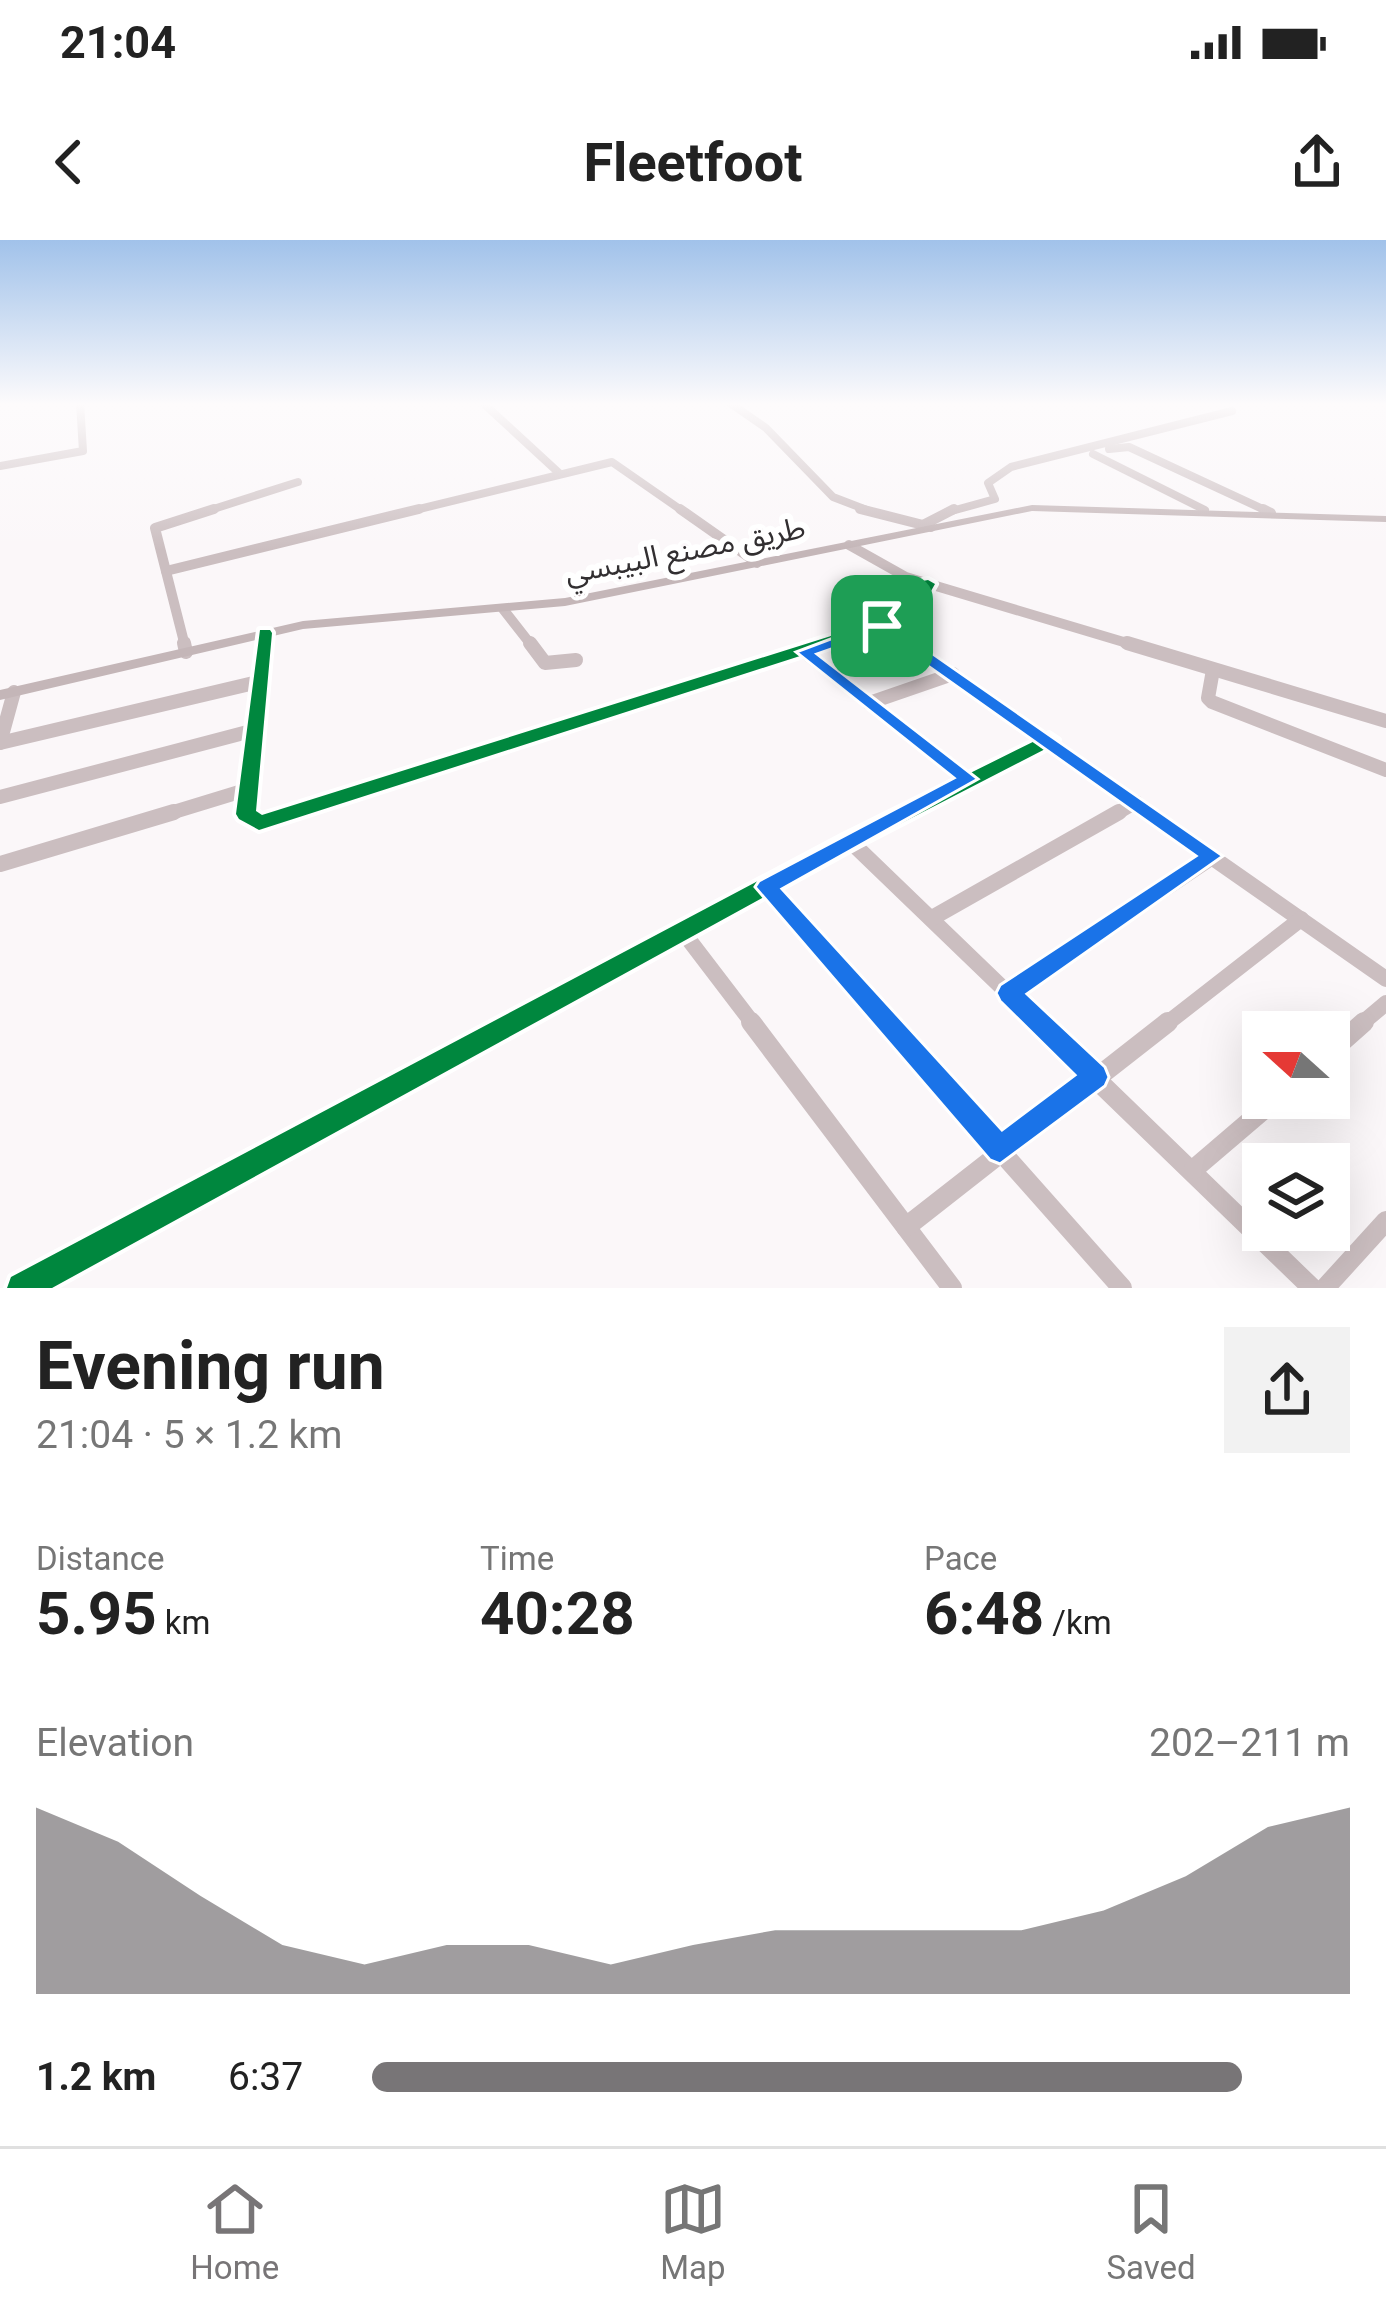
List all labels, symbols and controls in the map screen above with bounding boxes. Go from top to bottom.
text: 21:04 [60,16,176,69]
icon: back [36,129,102,195]
icon: share [1284,129,1350,195]
text: Fleetfoot [583,131,803,194]
street label: طريق مصنع البيبسي [562,510,809,596]
pin [831,575,933,677]
icon: arrive [849,593,915,659]
north arrow [1242,1011,1350,1119]
map controls [1242,1011,1350,1251]
button: layers [1242,1143,1350,1251]
button: share [1224,1327,1350,1453]
text: Evening run [36,1328,385,1405]
text: 21:04 · 5 × 1.2 km [36,1412,343,1458]
text: Distance [36,1539,164,1578]
text: Time [480,1539,554,1578]
text: Pace [924,1539,997,1578]
text: 5.95 [36,1578,157,1649]
text: 40:28 [480,1578,635,1649]
text: 6:48 [924,1578,1044,1649]
text: km [157,1603,211,1642]
text: /km [1044,1603,1112,1642]
text: Elevation [36,1720,194,1766]
text: 202–211 m [1149,1720,1350,1766]
text: 1.2 km [36,2054,156,2100]
text: 6:37 [228,2054,303,2100]
tab: Home [190,2176,279,2287]
tab: Map [660,2176,726,2287]
tab: Saved [1106,2176,1196,2287]

